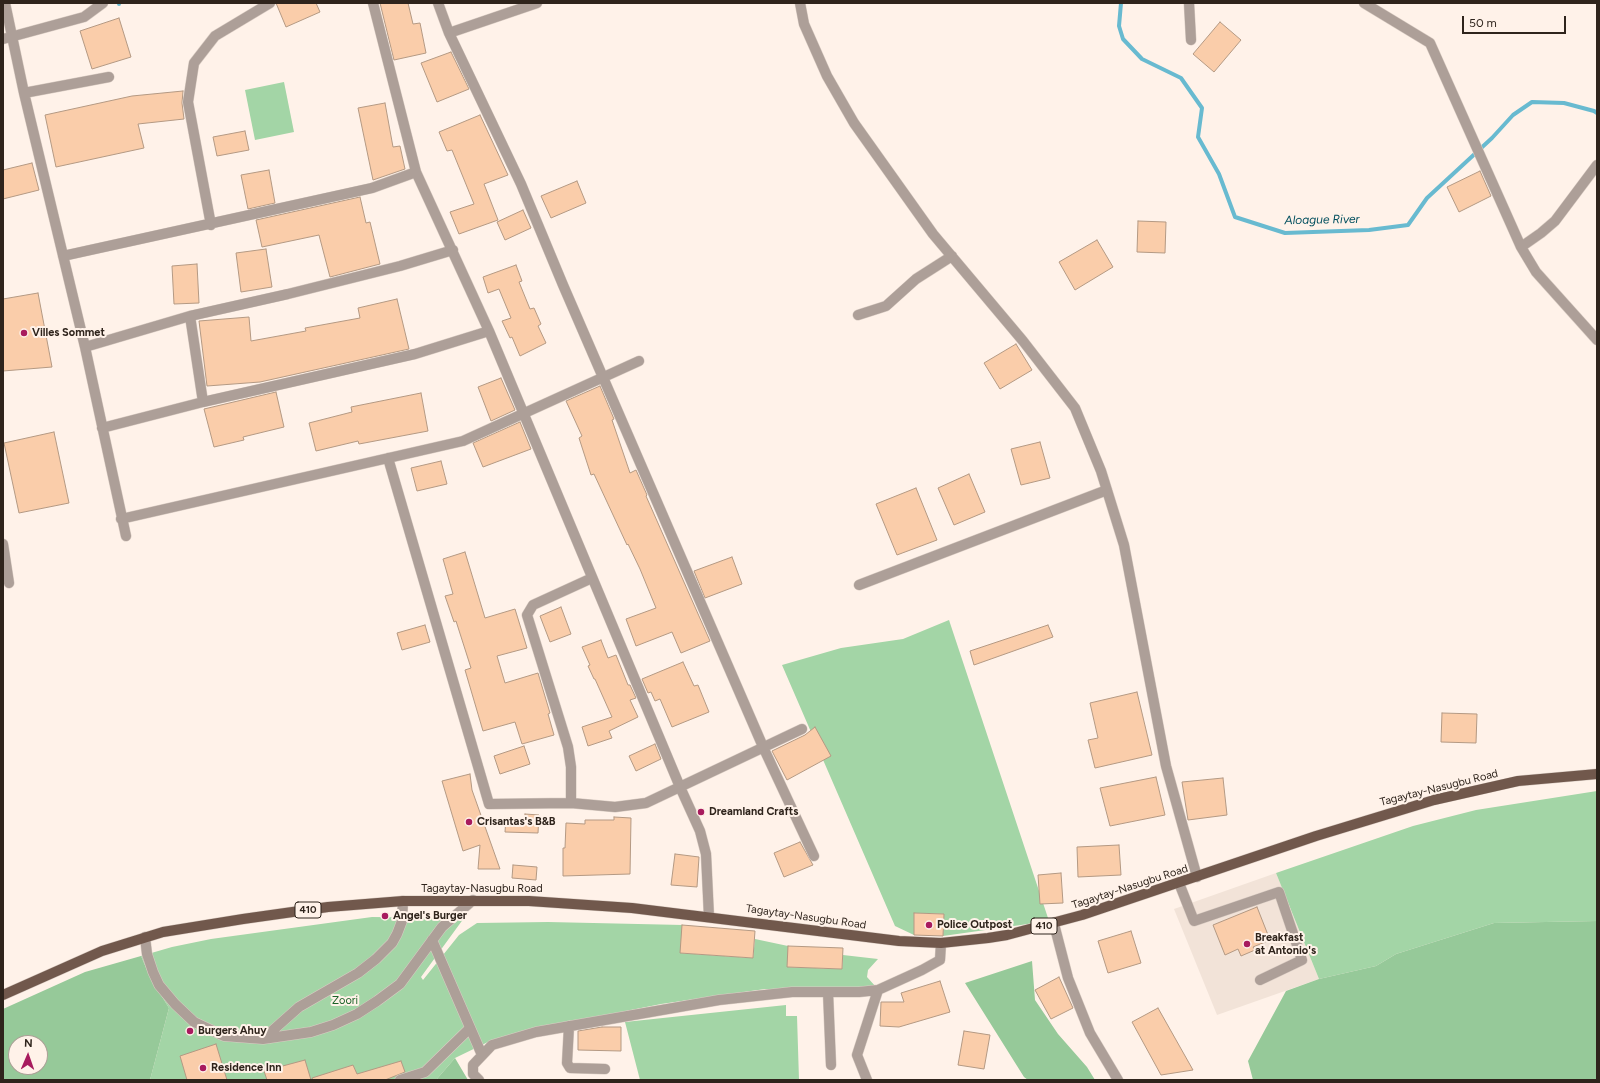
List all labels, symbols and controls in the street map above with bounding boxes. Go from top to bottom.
scale bar [1464,8,1568,34]
text: 50 m [1469,16,1497,30]
water label: Aloague River [1284,212,1360,228]
place label: Villes Sommet [32,326,105,340]
marker: Villes Sommet [19,328,29,338]
street label: Tagaytay-Nasugbu Road [1379,767,1499,809]
place label: Dreamland Crafts [709,805,798,819]
marker: Dreamland Crafts [696,807,706,817]
place label: Crisantas's B&B [477,815,556,829]
marker: Crisantas's B&B [464,817,474,827]
street label: Tagaytay-Nasugbu Road [1070,862,1190,912]
street label: Tagaytay-Nasugbu Road [421,882,543,896]
road number: 410 [295,902,321,918]
street label: Tagaytay-Nasugbu Road [745,902,867,932]
place label: Angel's Burger [393,909,467,923]
marker: Angel's Burger [380,911,390,921]
place label: Police Outpost [937,918,1012,932]
road number: 410 [1031,918,1057,934]
marker: Police Outpost [924,920,934,930]
place label: Breakfast at Antonio's [1255,931,1316,957]
marker: Breakfast at Antonio's [1242,939,1252,949]
park label: Zoori [332,994,358,1008]
place label: Burgers Ahuy [198,1024,266,1038]
marker: Burgers Ahuy [185,1026,195,1036]
north arrow [8,1035,48,1075]
text: N [24,1037,33,1050]
place label: Residence Inn [211,1061,281,1075]
marker: Residence Inn [198,1063,208,1073]

